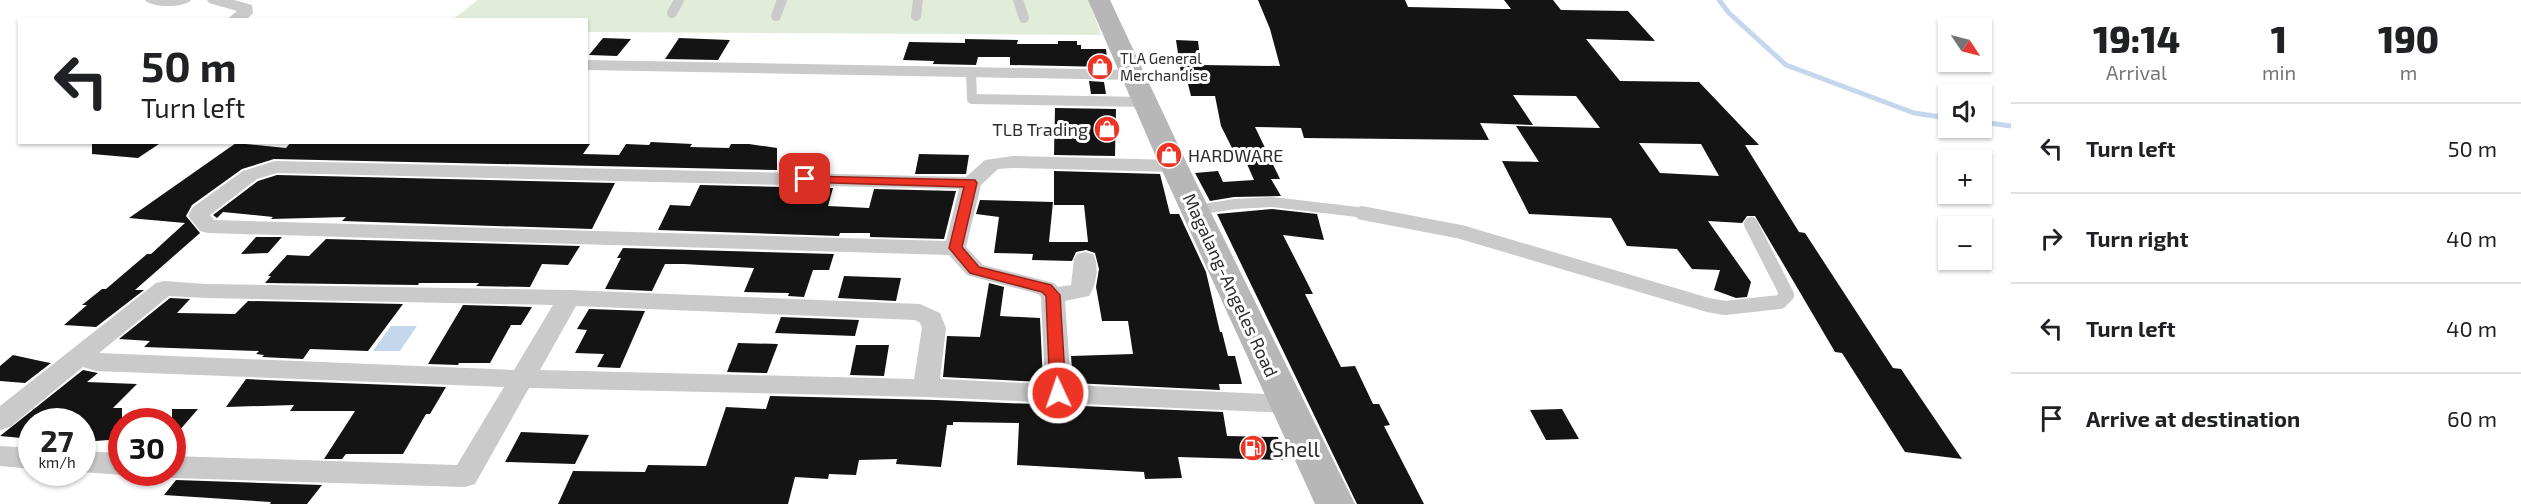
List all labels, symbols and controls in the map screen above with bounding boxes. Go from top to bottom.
text: 19:14 [2093,17,2180,60]
text: 1 [2271,17,2287,60]
text: 190 [2378,17,2439,60]
north arrow [1938,18,1992,72]
map controls [1938,18,1992,270]
text: 50 m [141,40,237,90]
icon: left [42,42,120,120]
place label: TLA General Merchandise [1120,49,1208,84]
shop icon: TLA General Merchandise [1085,52,1115,82]
text: Arrival [2106,60,2167,84]
text: min [2262,60,2296,84]
text: m [2400,60,2417,84]
button: sound [1938,84,1992,138]
text: Turn left [141,91,245,123]
shop icon: TLB Trading [1092,114,1122,144]
place label: TLB Trading [992,118,1088,140]
icon: left [2035,132,2068,165]
text: Turn left [2086,135,2175,161]
text: 50 m [2448,135,2497,161]
shop icon: HARDWARE [1154,140,1184,170]
place label: HARDWARE [1188,144,1283,166]
button: + [1938,150,1992,204]
pin [779,153,830,204]
icon: arrive [788,162,821,195]
street label: Magalang-Angeles Road [1179,190,1283,380]
button: − [1938,216,1992,270]
icon: right [2035,222,2068,255]
text: Turn right [2086,225,2188,251]
text: 40 m [2446,225,2497,251]
icon: left [2035,312,2068,345]
text: Turn left [2086,315,2175,341]
text: 40 m [2446,315,2497,341]
position arrow [1026,361,1090,425]
icon: arrive [2035,402,2068,435]
text: Arrive at destination [2086,405,2300,431]
text: 60 m [2447,405,2497,431]
speed limit sign: 30 [108,408,186,486]
text: 27 [40,422,74,458]
fuel station icon: Shell [1238,433,1268,463]
place label: Shell [1272,436,1320,461]
text: km/h [38,453,76,471]

